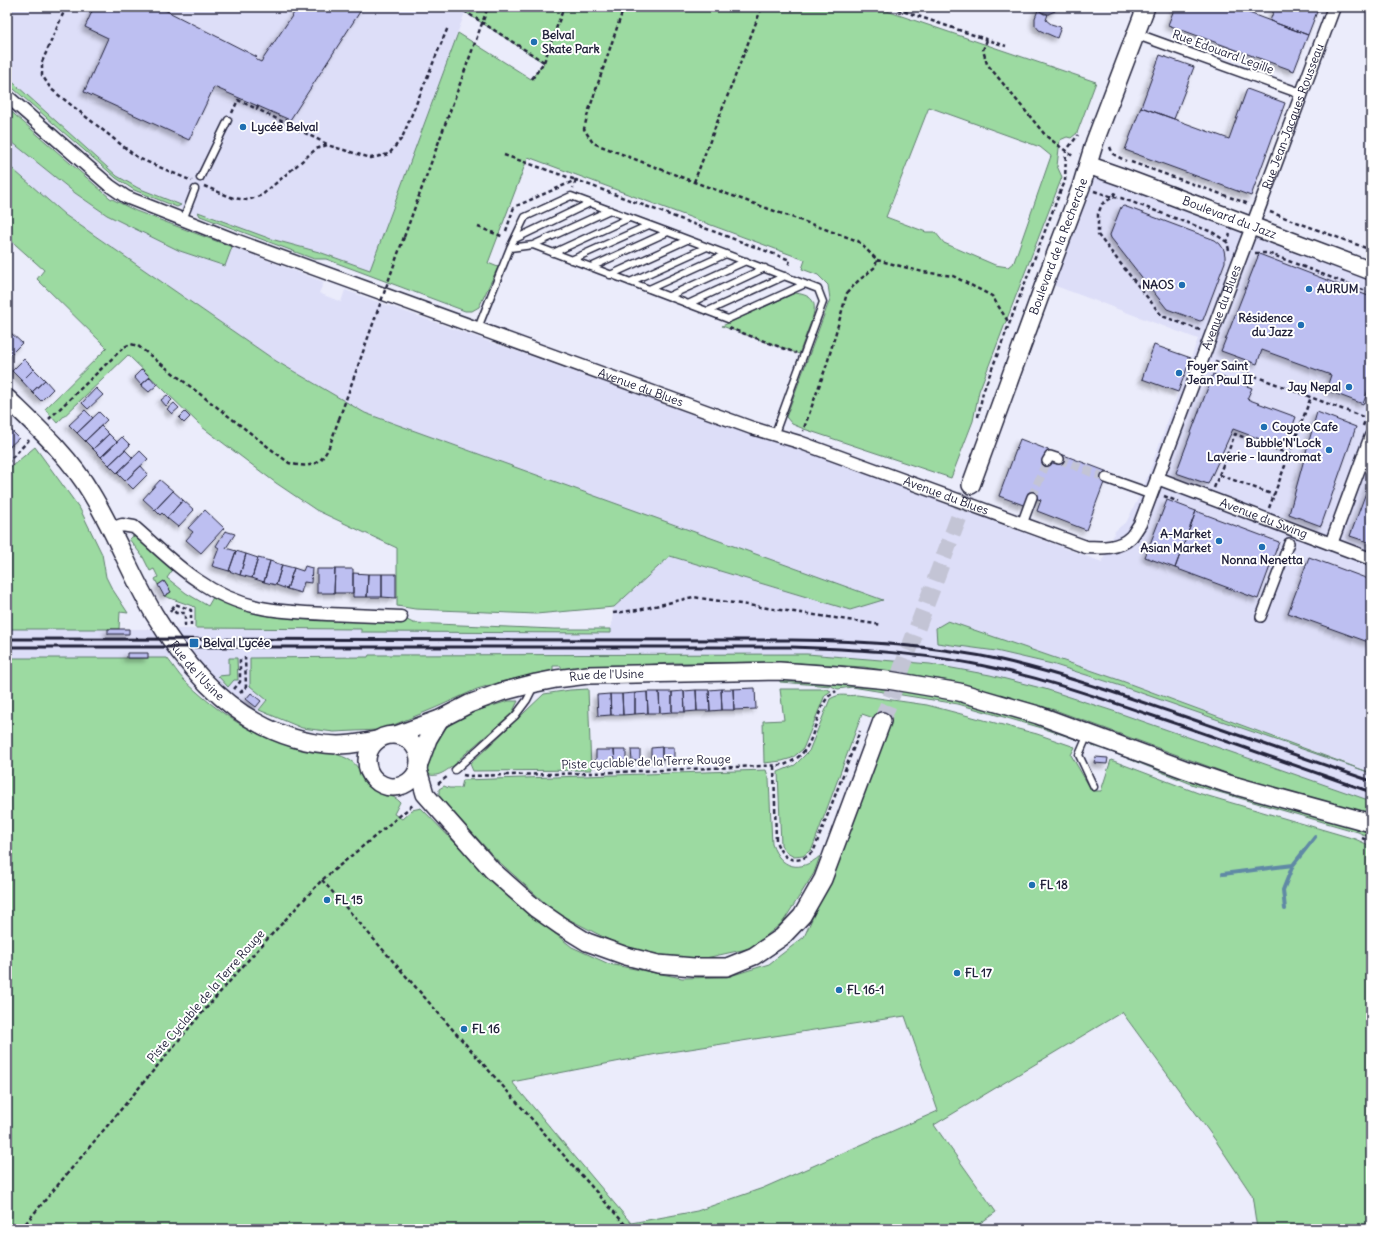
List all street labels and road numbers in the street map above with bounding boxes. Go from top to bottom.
street label: Rue Edouard Legille [1170,26,1276,77]
street label: Rue Jean-Jacques Rousseau [1259,41,1327,191]
street label: Boulevard de la Recherche [1026,176,1090,317]
street label: Boulevard du Jazz [1181,193,1279,242]
street label: Avenue du Blues [1198,263,1244,352]
street label: Avenue du Blues [596,365,685,409]
street label: Avenue du Blues [902,473,991,518]
street label: Avenue du Swing [1218,495,1310,541]
street label: Rue de l'Usine [167,638,227,703]
street label: Rue de l'Usine [568,666,644,684]
street label: Piste cyclable de la Terre Rouge [561,751,731,772]
street label: Piste Cyclable de la Terre Rouge [144,926,267,1065]

